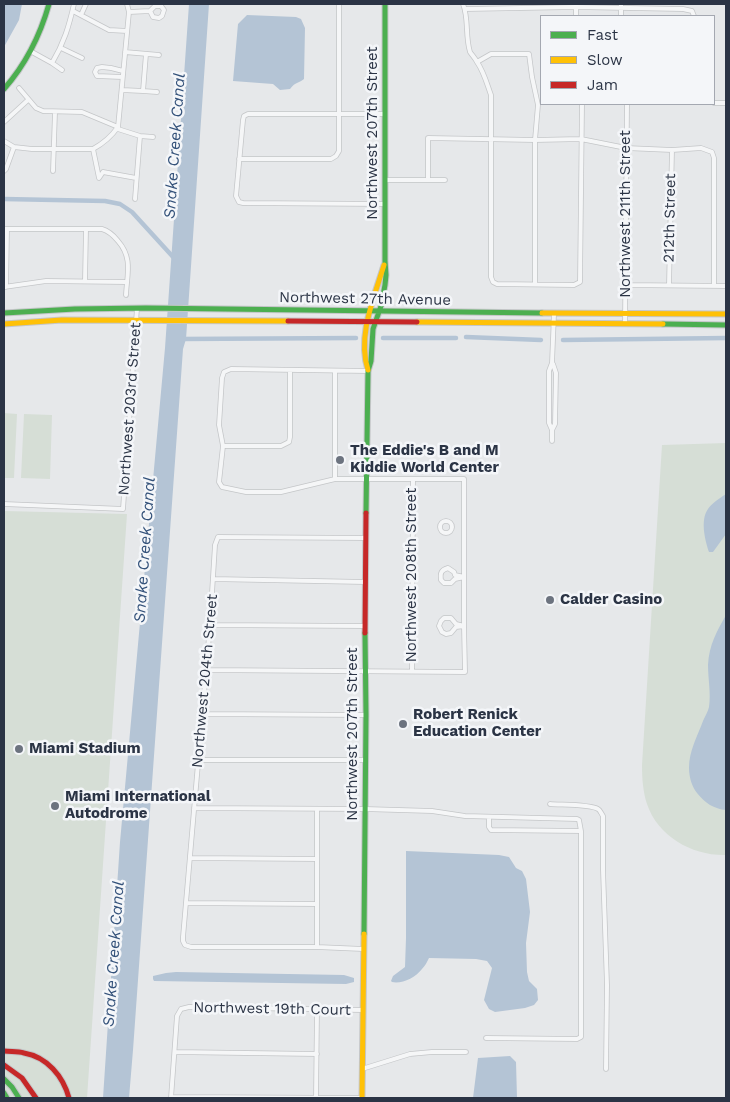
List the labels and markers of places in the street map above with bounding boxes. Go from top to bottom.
place label: The Eddie's B and M Kiddie World Center [350,442,499,477]
marker: The Eddie's B and M Kiddie World Center [334,454,346,466]
place label: Calder Casino [560,591,662,609]
marker: Calder Casino [544,594,556,606]
place label: Robert Renick Education Center [413,706,541,741]
marker: Robert Renick Education Center [397,718,409,730]
place label: Miami Stadium [29,740,141,758]
marker: Miami Stadium [13,743,25,755]
place label: Miami International Autodrome [65,788,211,823]
marker: Miami International Autodrome [49,800,61,812]

